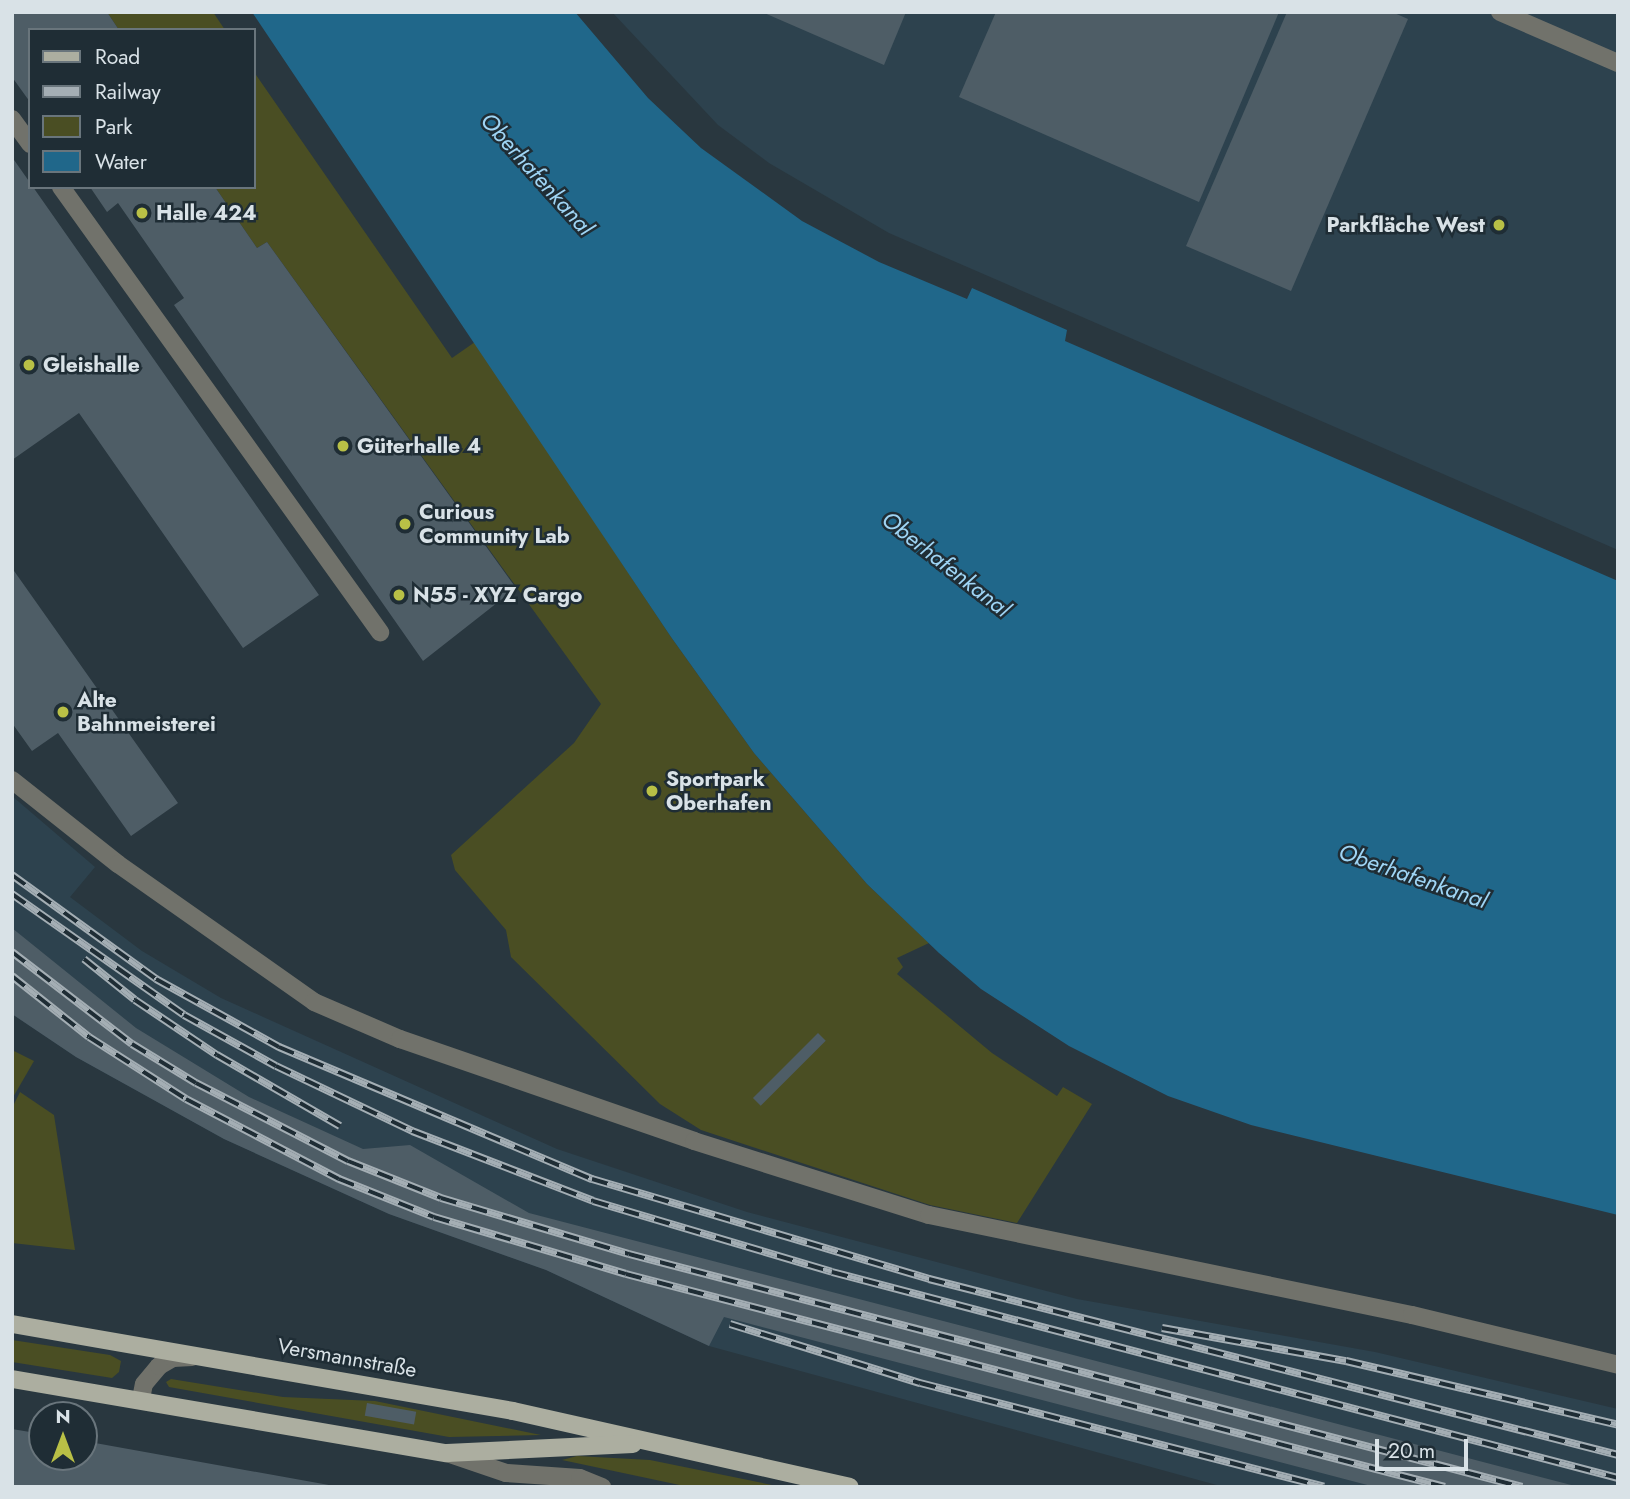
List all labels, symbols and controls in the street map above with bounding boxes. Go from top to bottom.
legend [28,28,256,189]
text: Road [95,42,140,72]
text: Railway [95,77,161,107]
water label: Oberhafenkanal [475,107,599,241]
text: Park [95,112,132,142]
text: Water [95,147,147,177]
place label: Halle 424 [156,200,257,226]
marker: Halle 424 [134,205,150,221]
place label: Parkfläche West [1327,212,1485,238]
marker: Parkfläche West [1491,217,1507,233]
place label: Gleishalle [43,352,140,378]
marker: Gleishalle [21,357,37,373]
place label: Güterhalle 4 [357,433,481,459]
marker: Güterhalle 4 [335,438,351,454]
place label: Curious Community Lab [419,499,570,549]
water label: Oberhafenkanal [876,505,1016,623]
marker: Curious Community Lab [397,516,413,532]
place label: N55 - XYZ Cargo [413,582,582,608]
marker: N55 - XYZ Cargo [391,587,407,603]
place label: Alte Bahnmeisterei [77,687,216,737]
marker: Alte Bahnmeisterei [55,704,71,720]
place label: Sportpark Oberhafen [666,766,771,816]
marker: Sportpark Oberhafen [644,783,660,799]
water label: Oberhafenkanal [1335,838,1491,914]
street label: Versmannstraße [276,1333,418,1383]
north arrow [28,1401,98,1471]
text: N [55,1403,71,1430]
scale bar [1378,1426,1471,1470]
text: 20 m [1388,1436,1435,1466]

